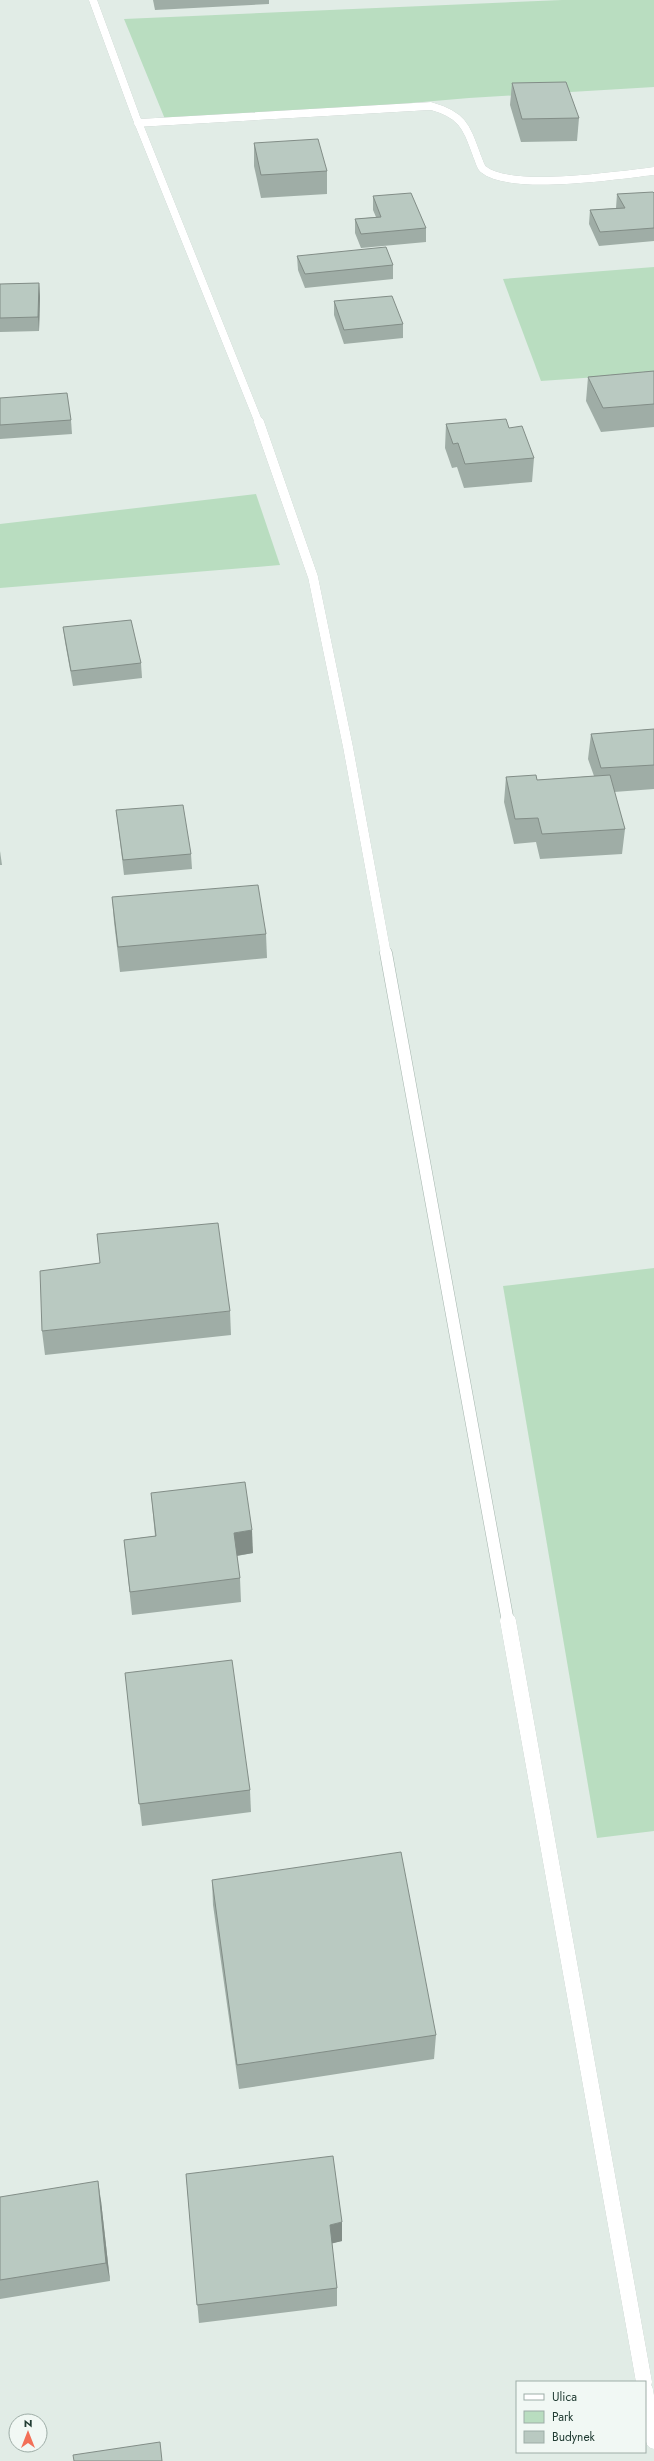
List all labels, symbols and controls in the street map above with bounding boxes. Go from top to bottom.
legend [516,2381,646,2453]
text: Ulica [552,2388,577,2406]
text: Park [552,2408,574,2426]
north arrow [8,2413,48,2453]
text: N [24,2415,32,2431]
text: Budynek [552,2428,596,2446]

